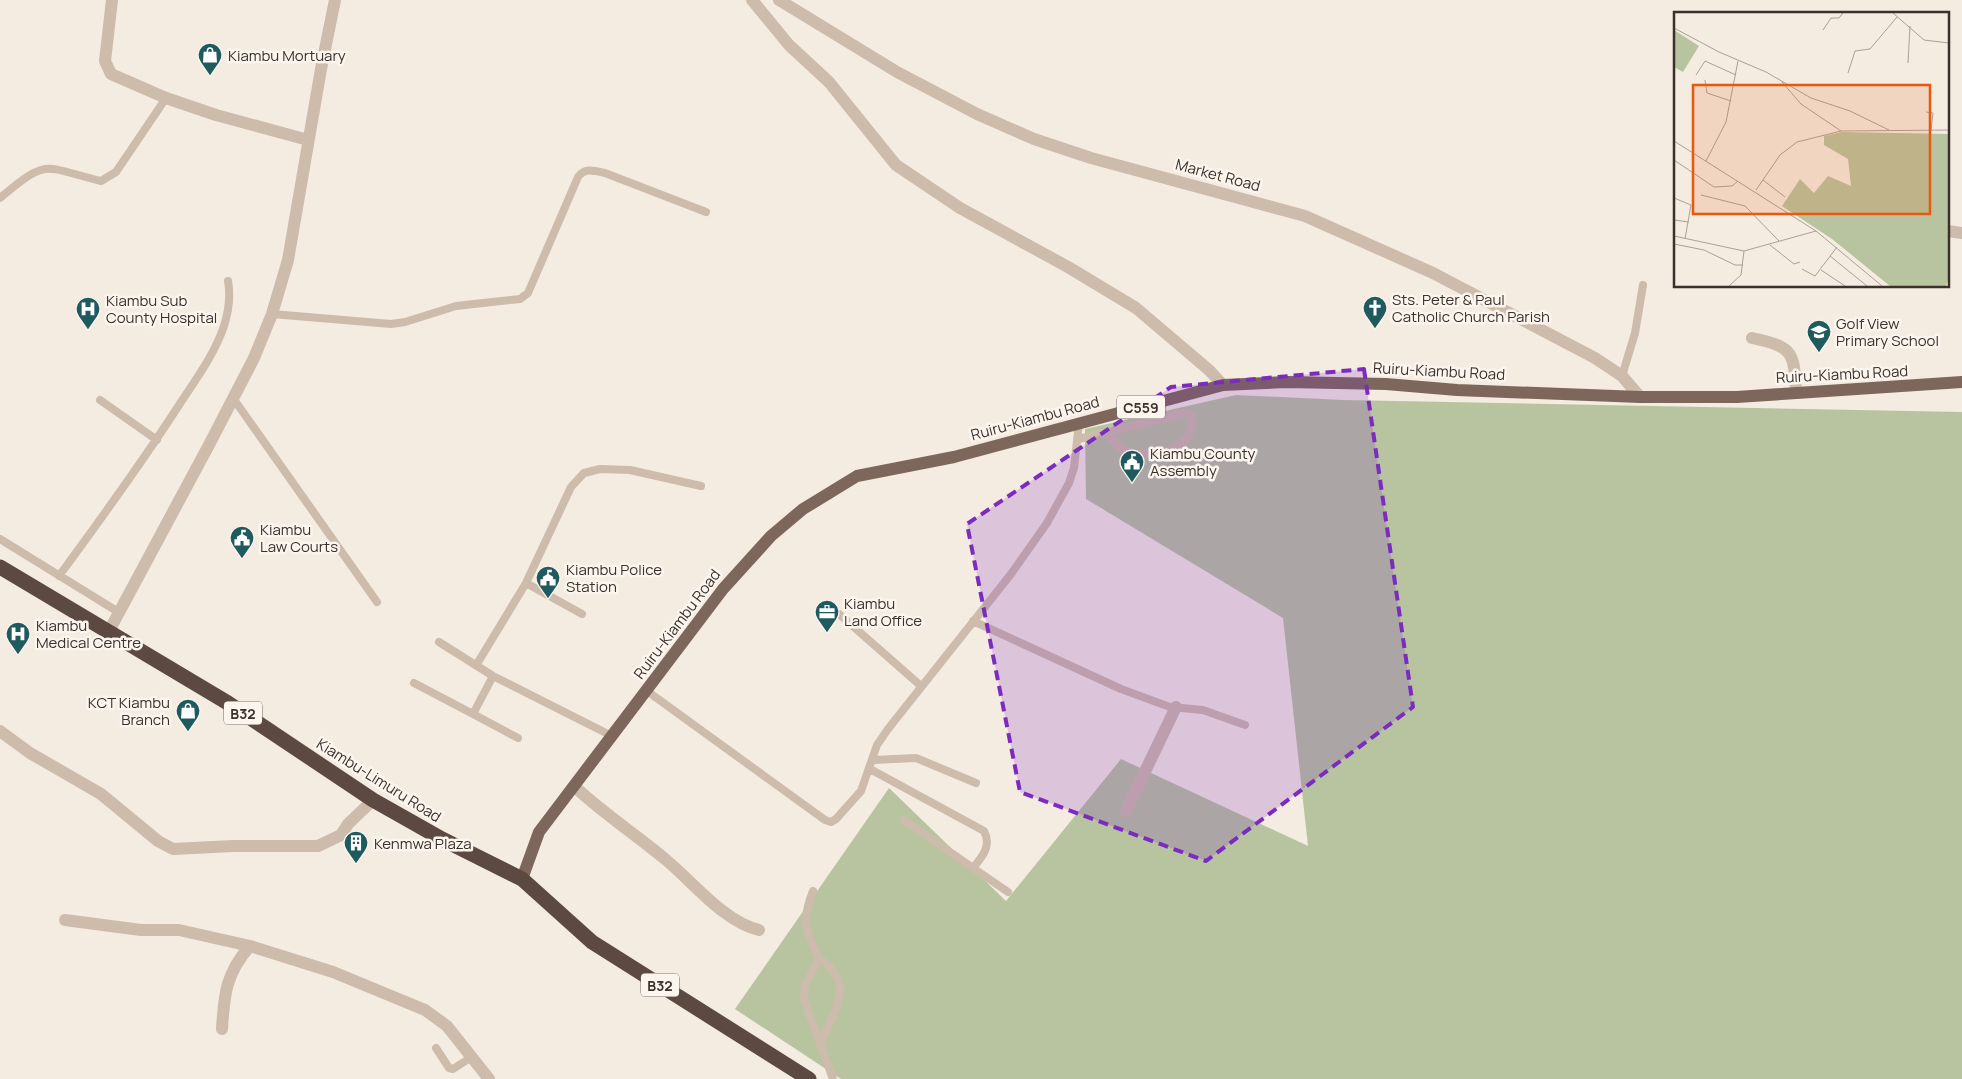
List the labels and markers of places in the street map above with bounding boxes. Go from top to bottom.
shop icon: Kiambu Mortuary [197,42,223,76]
place label: Kiambu Mortuary [228,45,346,66]
place label: Sts. Peter & Paul Catholic Church Parish [1392,289,1550,327]
place label: Kiambu Sub County Hospital [106,290,217,328]
church icon: Sts. Peter & Paul Catholic Church Parish [1362,295,1388,329]
hospital icon: Kiambu Sub County Hospital [75,296,101,330]
place label: Golf View Primary School [1836,313,1939,351]
school or university icon: Golf View Primary School [1806,319,1832,353]
place label: Kiambu County Assembly [1150,443,1255,481]
public building icon: Kiambu County Assembly [1119,449,1145,483]
place label: Kiambu Law Courts [260,519,338,557]
public building icon: Kiambu Law Courts [229,525,255,559]
place label: Kiambu Police Station [566,559,662,597]
public building icon: Kiambu Police Station [535,565,561,599]
place label: Kiambu Land Office [844,593,922,631]
office icon: Kiambu Land Office [814,599,840,633]
place label: Kiambu Medical Centre [36,615,141,653]
hospital icon: Kiambu Medical Centre [5,621,31,655]
place label: KCT Kiambu Branch [88,692,170,730]
shop icon: KCT Kiambu Branch [175,698,201,732]
building icon: Kenmwa Plaza [343,830,369,864]
place label: Kenmwa Plaza [374,833,472,854]

